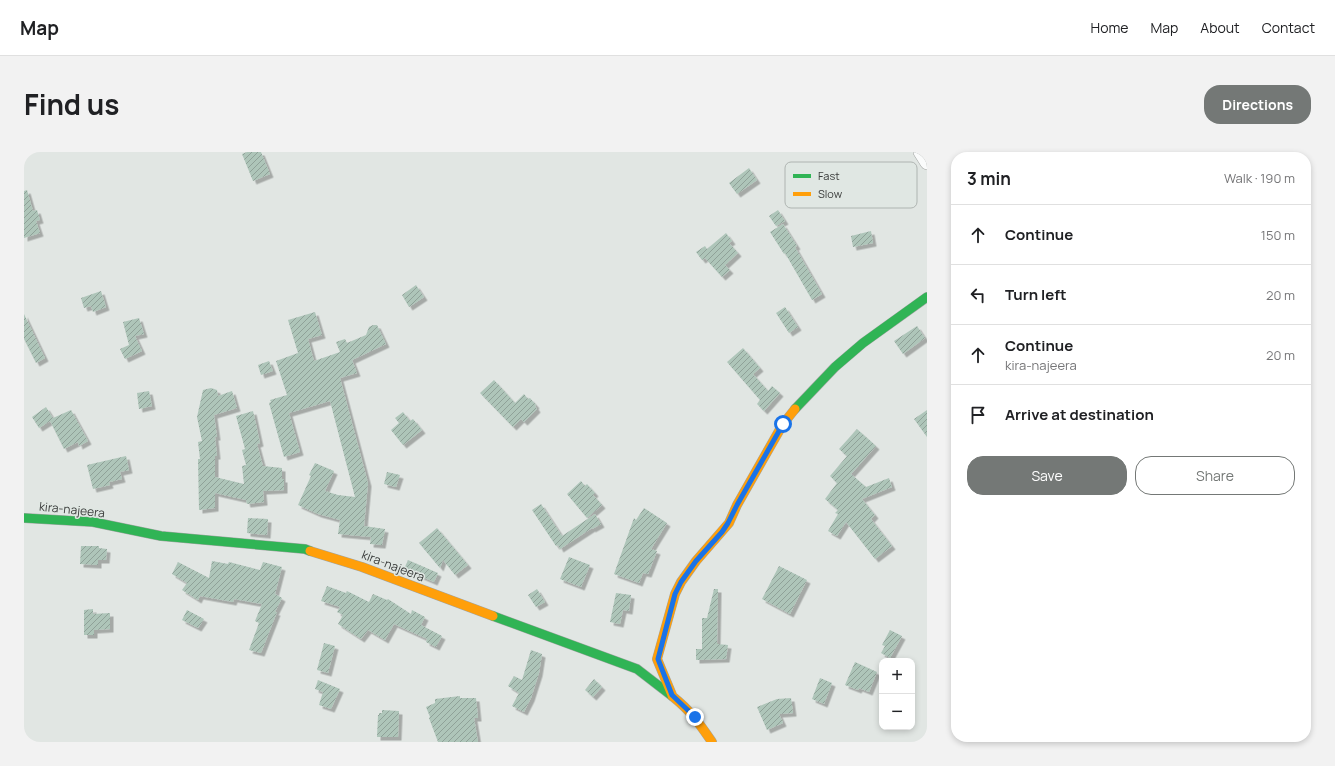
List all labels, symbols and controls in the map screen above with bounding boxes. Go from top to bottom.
text: Map [20,15,59,41]
text: Home [1091,18,1128,37]
text: Map [1150,18,1178,37]
text: About [1200,18,1240,37]
text: Contact [1262,18,1315,37]
text: Find us [24,85,119,123]
button: Directions [1204,85,1311,124]
legend [785,162,917,208]
text: 3 min [967,167,1011,190]
text: Fast [818,168,840,183]
text: Walk · 190 m [1224,169,1295,187]
text: Slow [818,186,843,201]
icon: ahead [967,224,989,246]
text: Continue [1005,224,1073,245]
text: 150 m [1261,226,1295,244]
icon: left [967,284,989,306]
text: Turn left [1005,284,1067,305]
text: 20 m [1266,286,1295,304]
text: Continue [1005,335,1073,356]
icon: ahead [967,344,989,366]
text: 20 m [1266,346,1295,364]
text: kira-najeera [1005,356,1077,374]
icon: arrive [967,404,989,426]
text: Arrive at destination [1005,404,1154,425]
route start [774,415,792,433]
button: Save [967,456,1127,495]
button: Share [1135,456,1295,495]
street label: kira-najeera [38,498,106,521]
street label: kira-najeera [359,546,427,585]
map controls [879,658,915,730]
button: + [879,658,915,694]
button: − [879,694,915,730]
route end [686,708,704,726]

